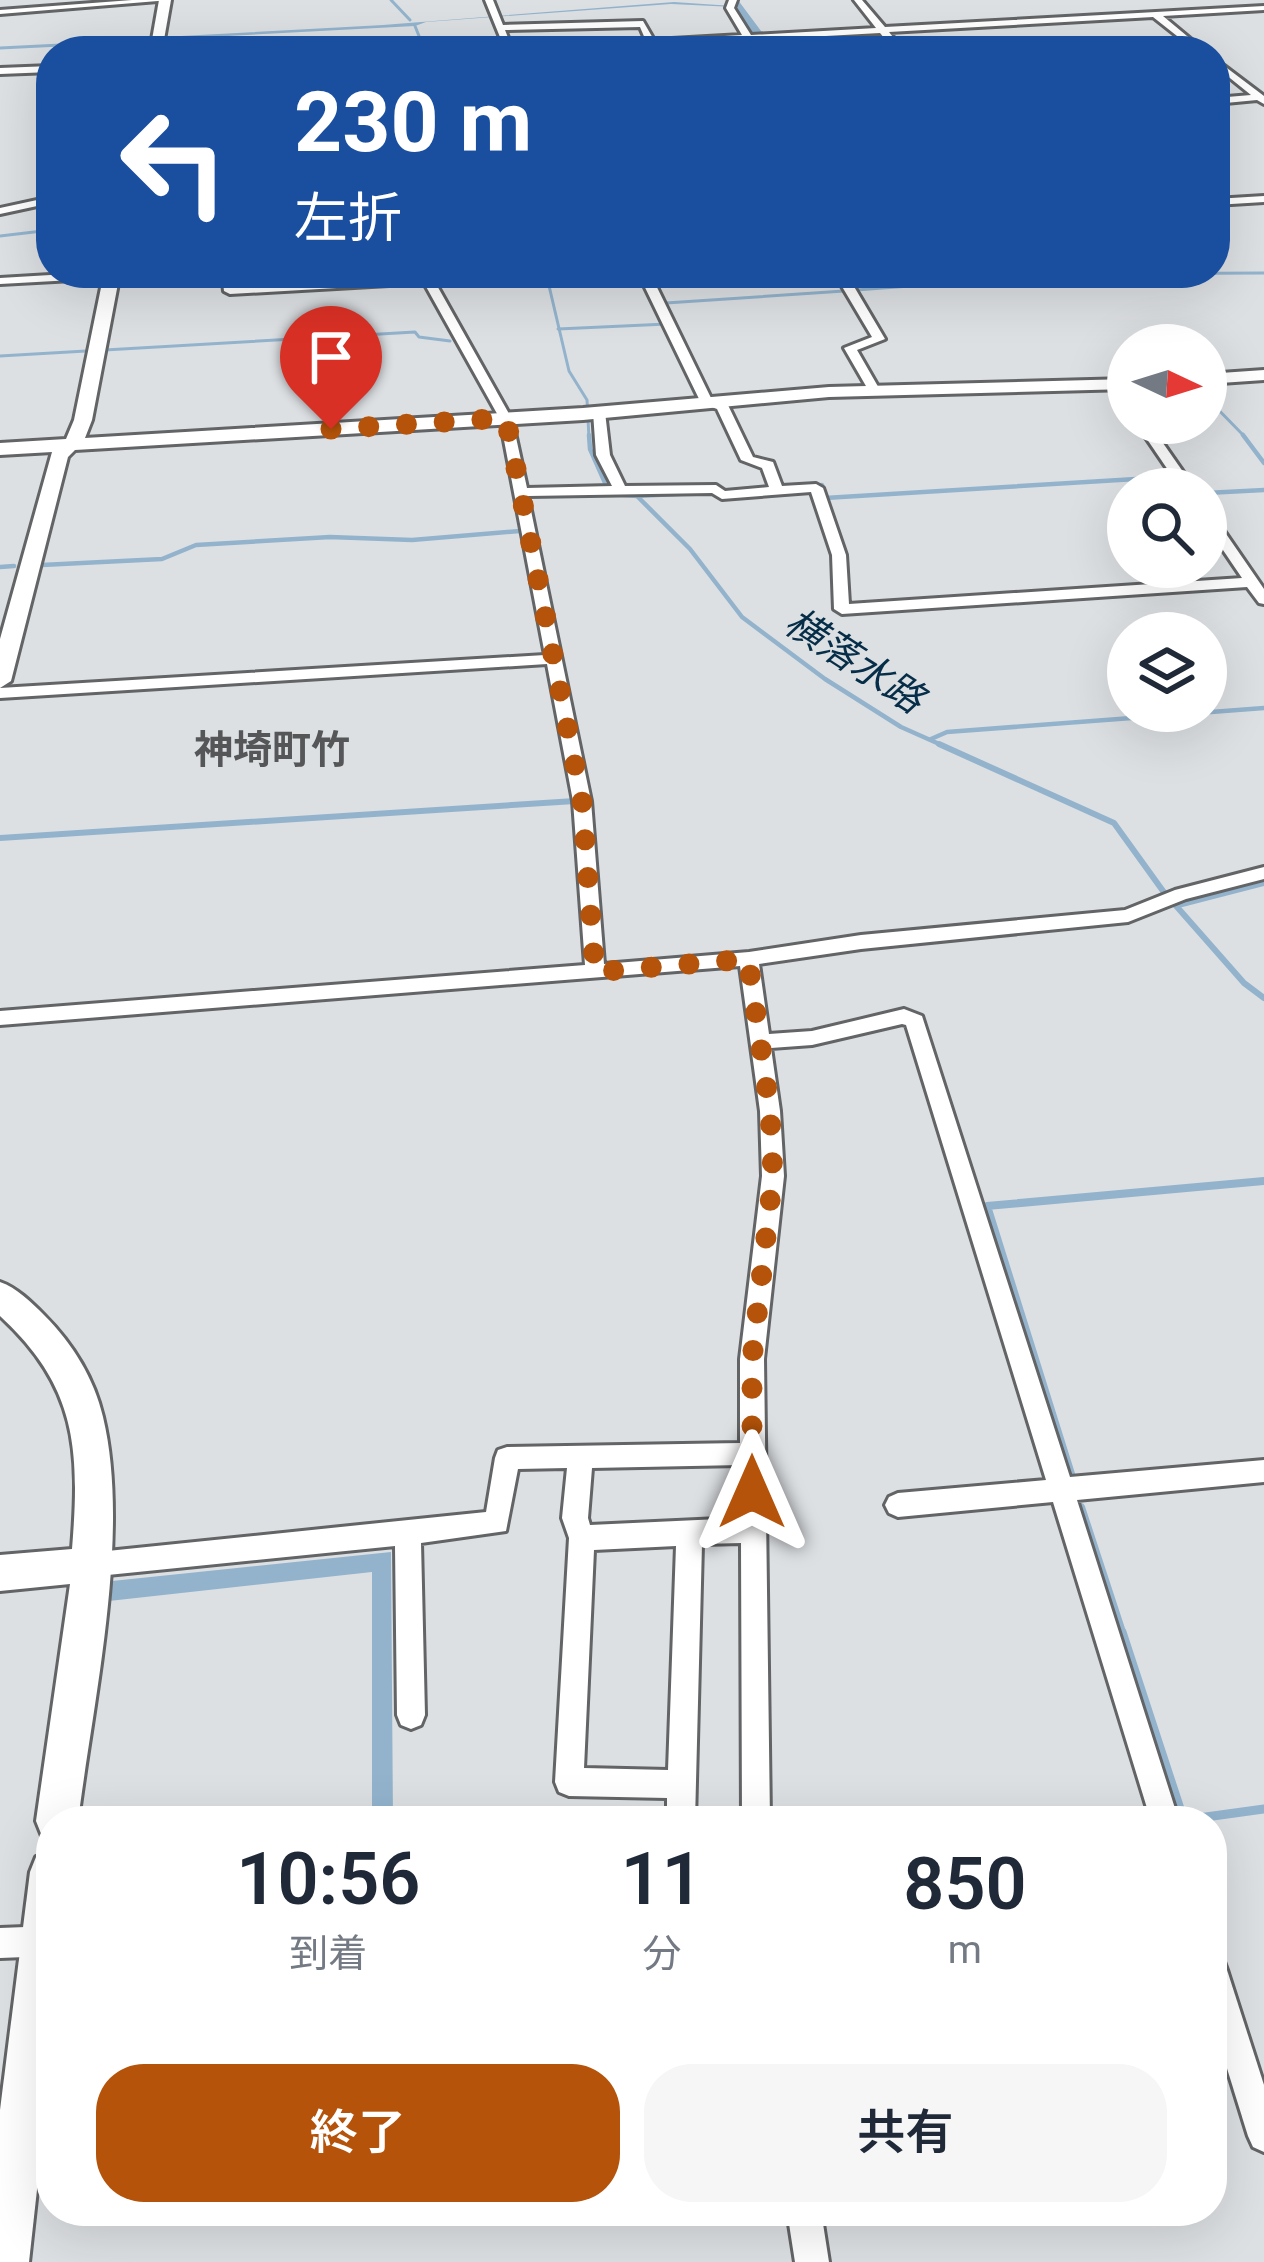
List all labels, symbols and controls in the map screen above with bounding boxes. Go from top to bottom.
text: 230 m [294,73,532,172]
icon: left [96,84,252,240]
text: 左折 [294,187,402,250]
pin [280,306,382,429]
icon: arrive [298,324,364,390]
north arrow [1107,324,1227,444]
map controls [1107,324,1227,732]
button: search [1107,468,1227,588]
water label: 横落水路 [777,599,935,724]
button: layers [1107,612,1227,732]
district label: 神埼町竹 [194,727,350,773]
position arrow [689,1429,815,1555]
text: 10:56 [236,1837,420,1922]
text: 11 [621,1837,703,1922]
text: 850 [903,1842,1027,1927]
text: m [948,1927,982,1973]
text: 到着 [289,1931,367,1977]
text: 分 [642,1931,681,1977]
button: 終了 [96,2064,620,2202]
button: 共有 [644,2064,1167,2202]

